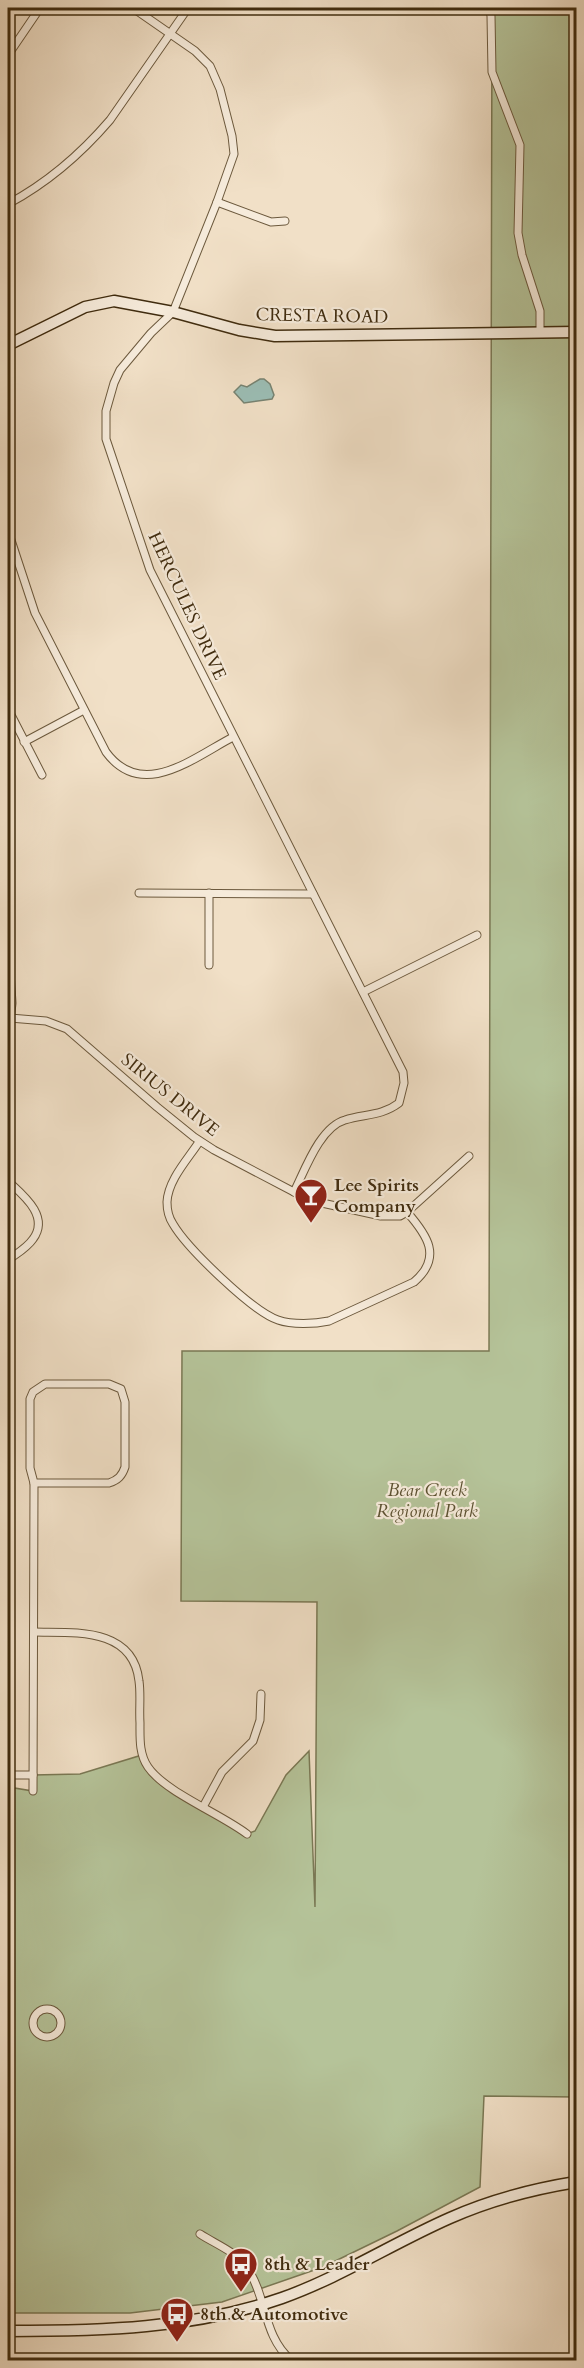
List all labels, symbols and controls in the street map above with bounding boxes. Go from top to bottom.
street label: CRESTA ROAD [255,302,389,330]
street label: HERCULES DRIVE [142,528,232,684]
street label: SIRIUS DRIVE [116,1048,224,1142]
place label: Lee Spirits Company [334,1173,419,1219]
bar icon: Lee Spirits Company [293,1177,329,1224]
park label: Bear Creek Regional Park [376,1478,478,1524]
bus stop icon: 8th & Leader [223,2246,259,2293]
place label: 8th & Leader [264,2252,370,2277]
bus stop icon: 8th & Automotive [159,2296,195,2343]
place label: 8th & Automotive [200,2302,348,2327]

